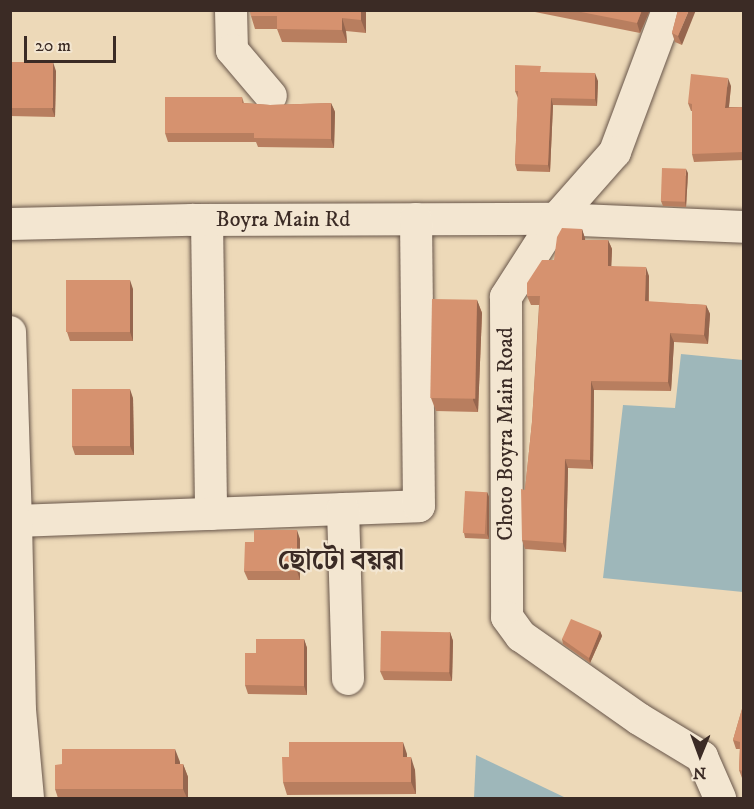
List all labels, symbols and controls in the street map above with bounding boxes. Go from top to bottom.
scale bar [27,24,118,62]
text: 20 m [35,35,71,57]
street label: Boyra Main Rd [216,207,350,233]
street label: Choto Boyra Main Road [493,327,519,541]
district label: ছোটো বয়রা [278,544,404,578]
north arrow [670,725,730,785]
text: N [693,763,706,783]

